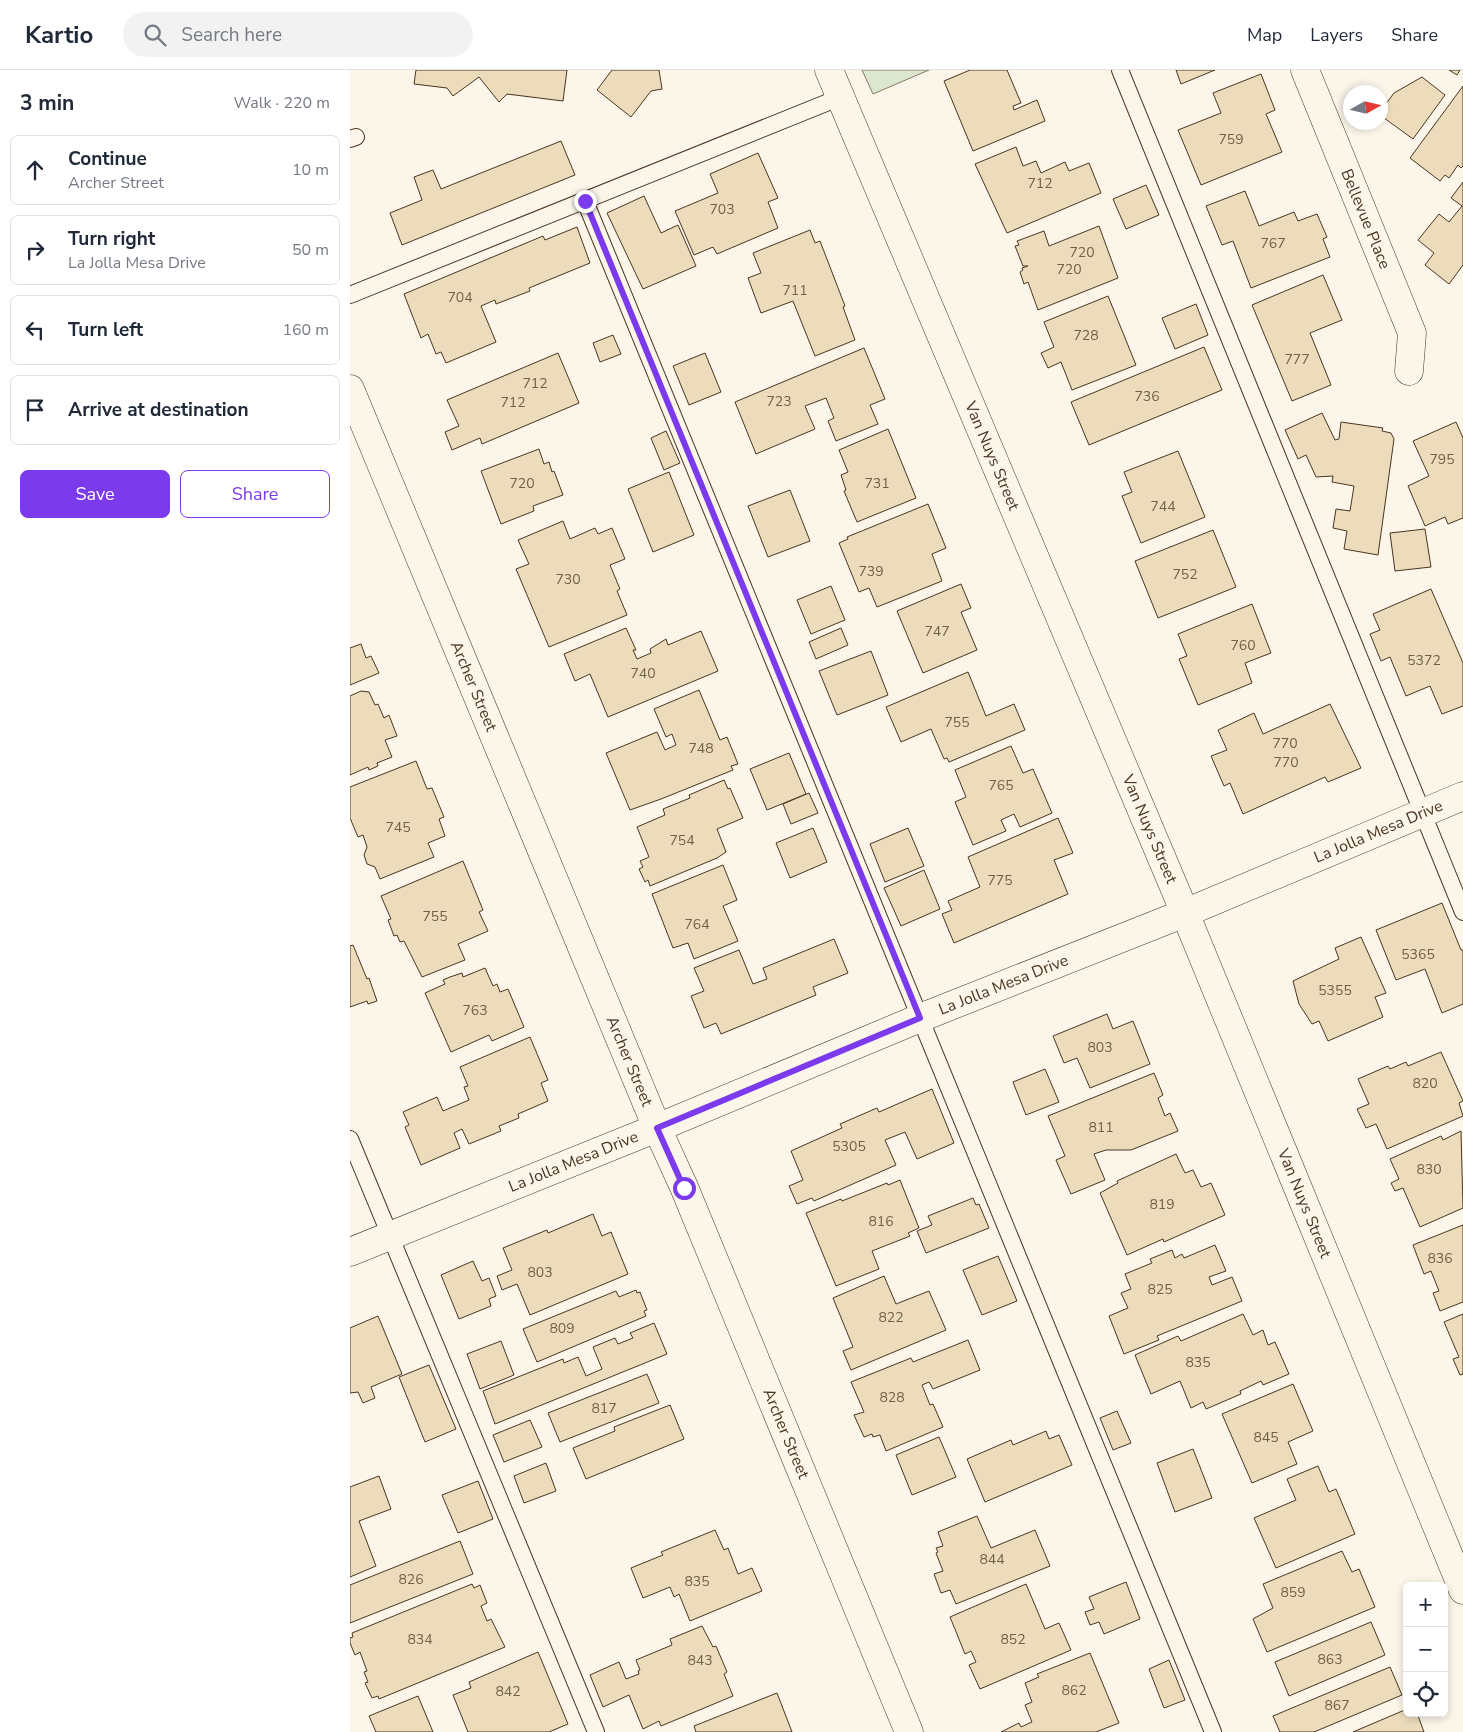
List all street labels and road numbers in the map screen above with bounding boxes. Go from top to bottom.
street label: Bellevue Place [1335,166,1396,272]
street label: Van Nuys Street [959,397,1025,514]
street label: Archer Street [445,638,502,735]
street label: Van Nuys Street [1116,770,1182,887]
street label: La Jolla Mesa Drive [1310,795,1446,869]
street label: La Jolla Mesa Drive [935,949,1072,1021]
street label: Archer Street [601,1013,658,1110]
street label: La Jolla Mesa Drive [505,1126,642,1198]
street label: Van Nuys Street [1272,1145,1337,1262]
street label: Archer Street [757,1385,814,1483]

